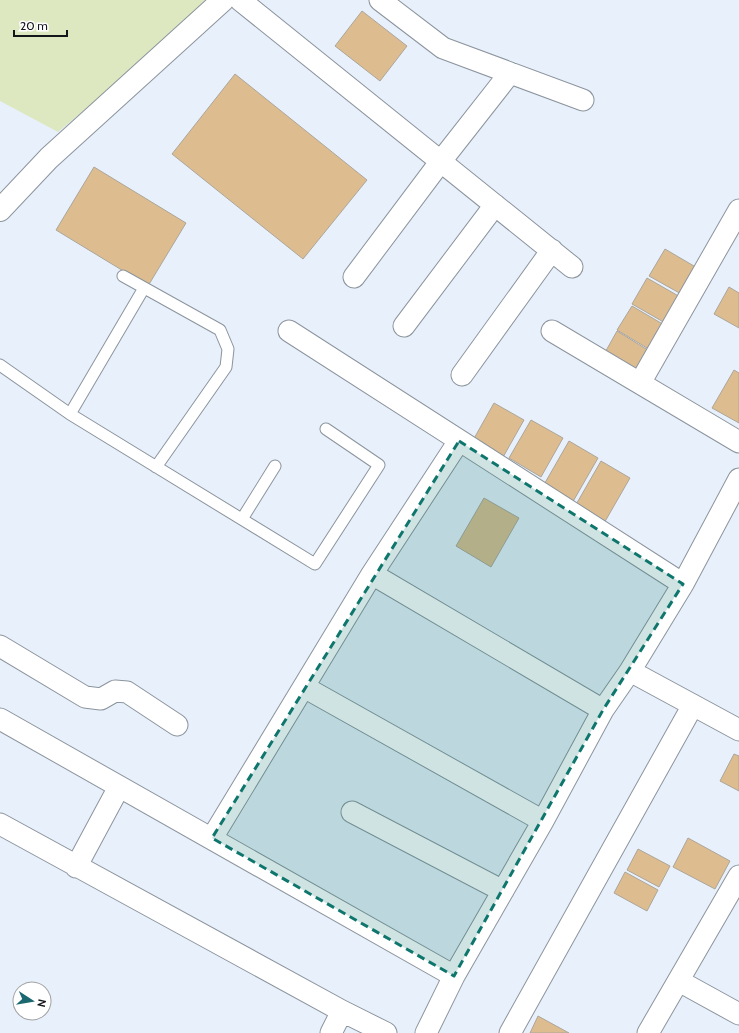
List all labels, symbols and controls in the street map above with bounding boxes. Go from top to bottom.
scale bar [14,12,67,38]
text: 20 m [20,18,48,33]
north arrow [12,981,52,1021]
text: N [34,998,49,1008]

